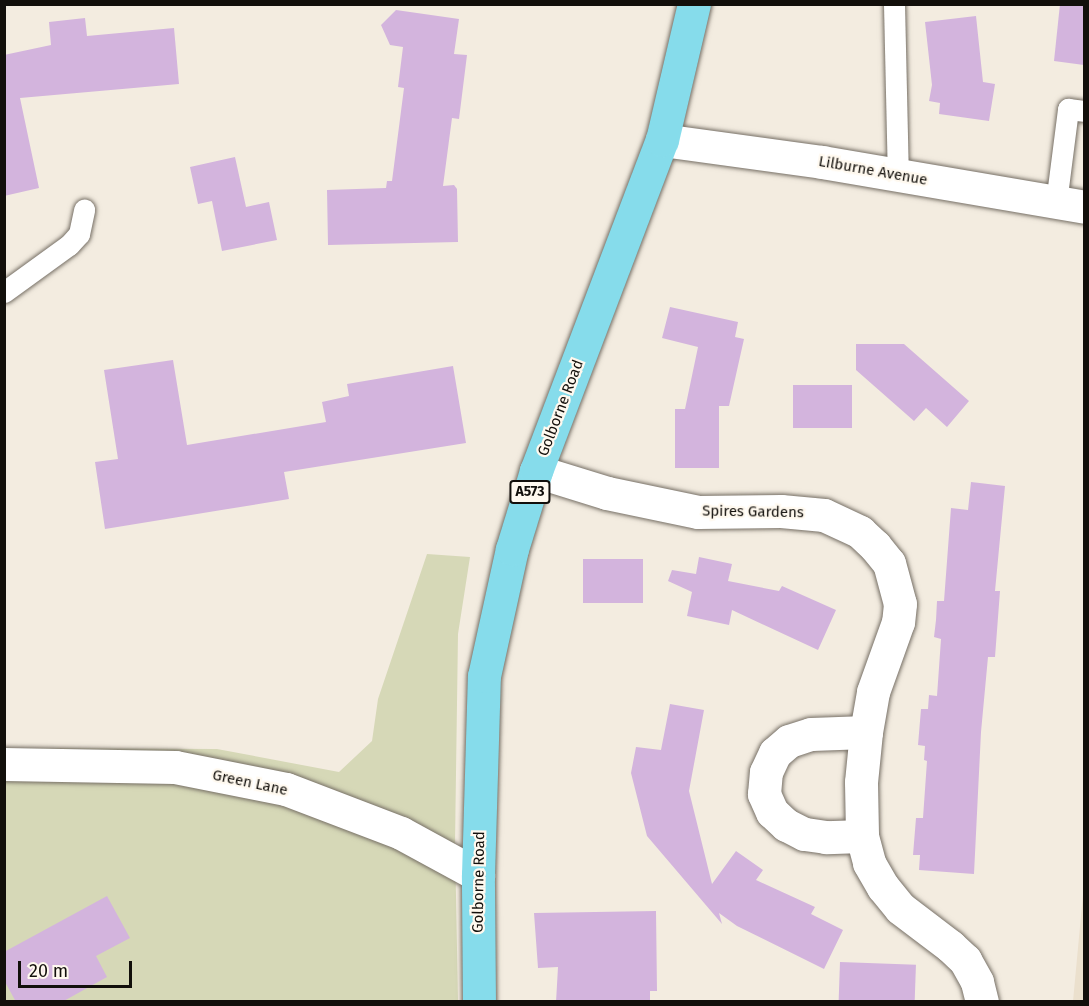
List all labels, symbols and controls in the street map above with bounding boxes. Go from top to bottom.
street label: Lilburne Avenue [817,153,929,189]
street label: Golborne Road [534,357,588,459]
road number: A573 [509,481,551,503]
street label: Spires Gardens [702,502,804,522]
street label: Green Lane [211,766,289,800]
street label: Golborne Road [469,831,489,933]
scale bar [21,949,135,987]
text: 20 m [29,960,68,982]

